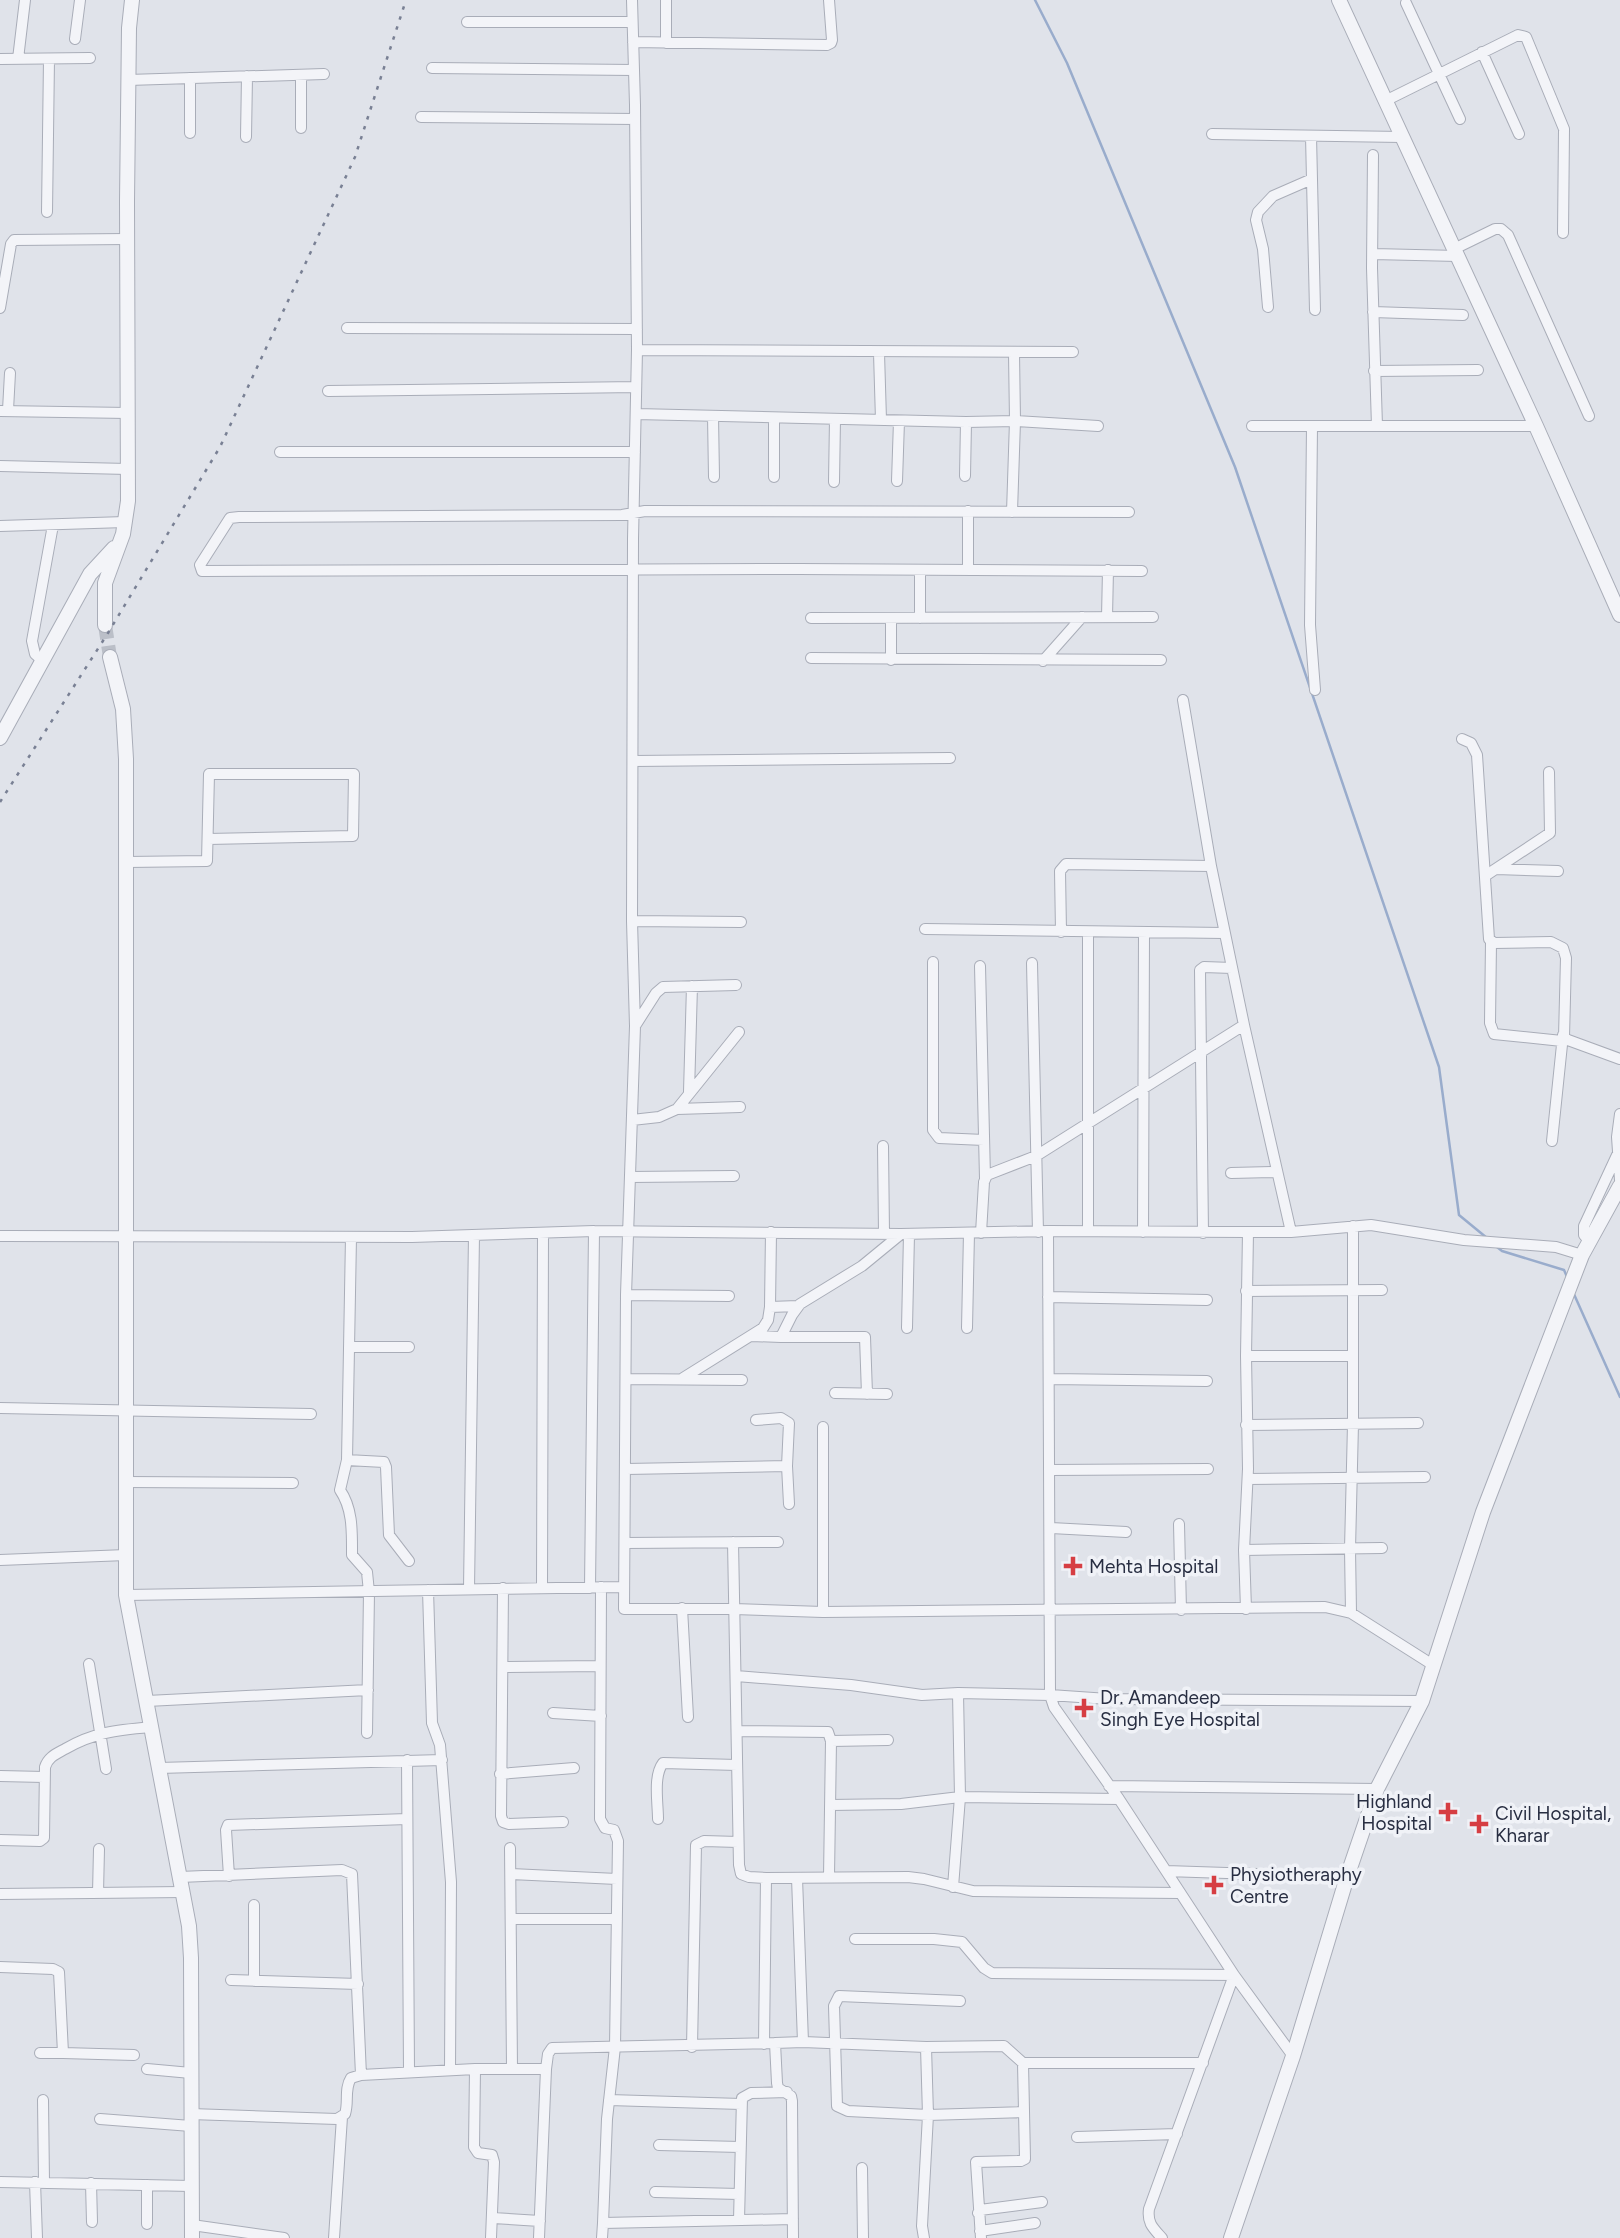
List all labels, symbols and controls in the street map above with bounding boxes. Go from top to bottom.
place label: Mehta Hospital [1089,1555,1218,1578]
marker: Mehta Hospital [1063,1556,1083,1576]
place label: Dr. Amandeep Singh Eye Hospital [1100,1686,1260,1731]
marker: Dr. Amandeep Singh Eye Hospital [1074,1698,1094,1718]
place label: Highland Hospital [1356,1790,1432,1835]
marker: Highland Hospital [1438,1802,1458,1822]
place label: Civil Hospital, Kharar [1495,1802,1611,1847]
marker: Civil Hospital, Kharar [1469,1814,1489,1834]
place label: Physiotheraphy Centre [1230,1863,1362,1908]
marker: Physiotheraphy Centre [1204,1875,1224,1895]

